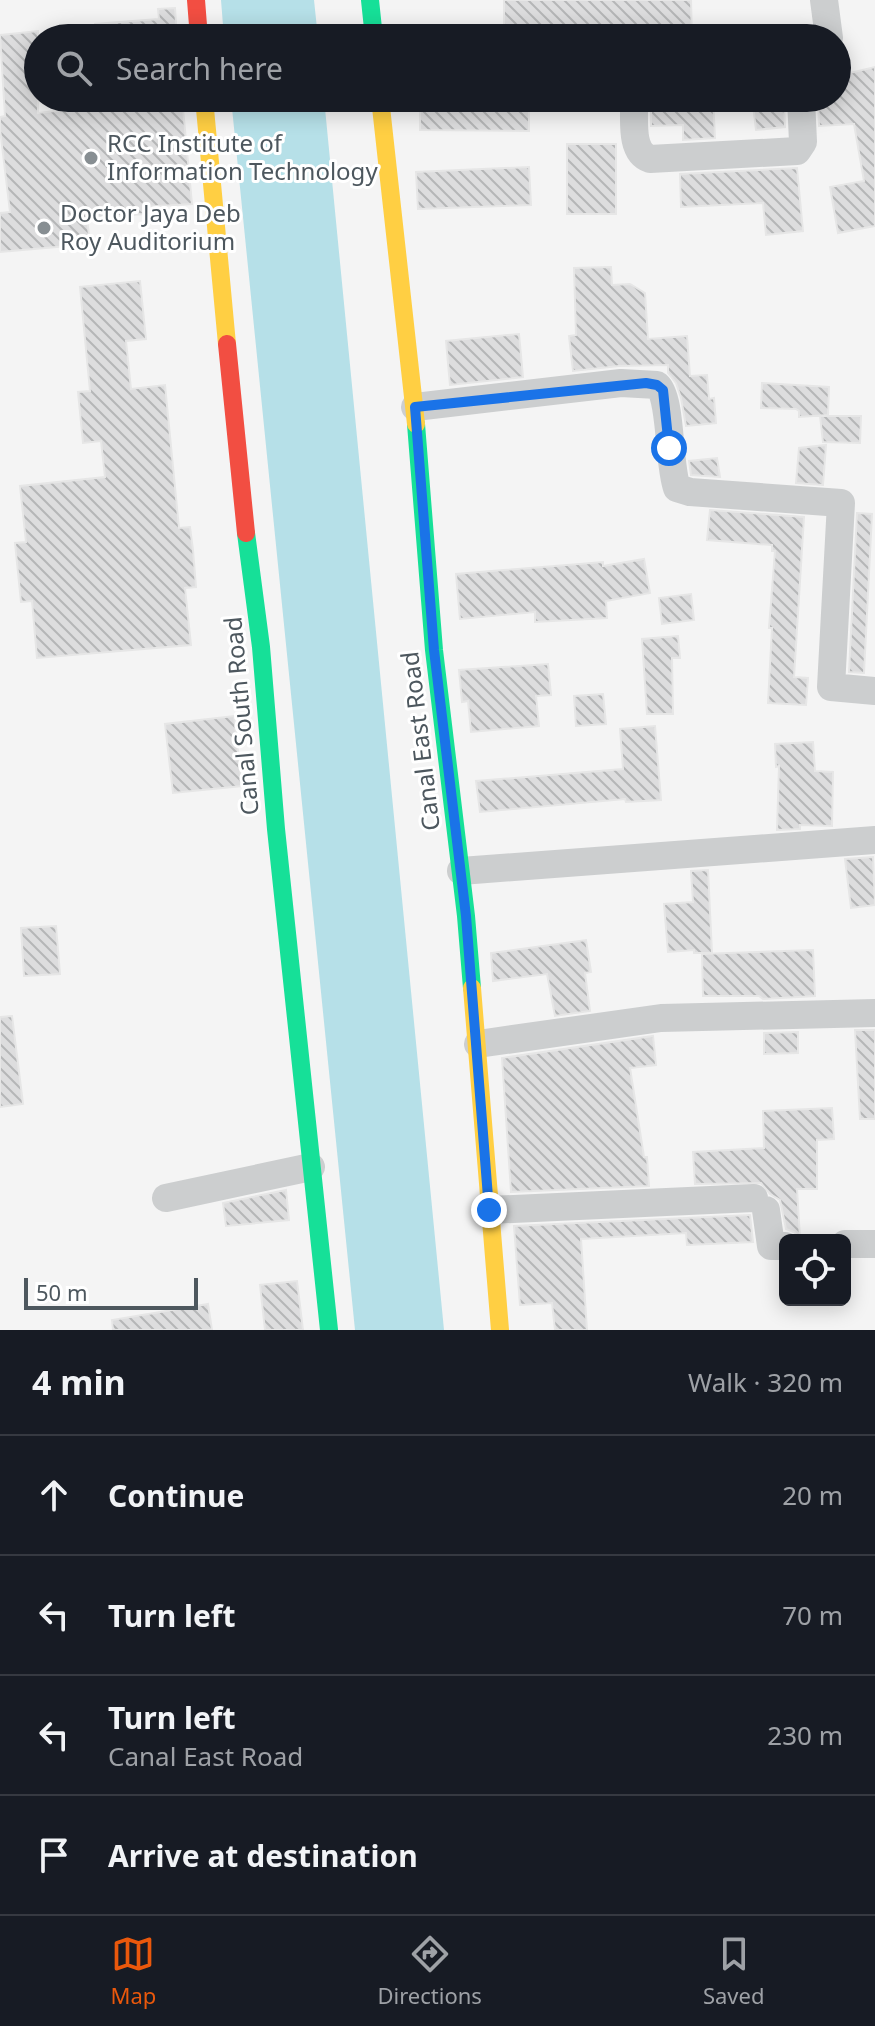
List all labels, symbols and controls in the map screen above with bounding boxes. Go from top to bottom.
search box [24,24,851,112]
icon: search [52,46,96,90]
text: Search here [116,48,283,89]
place label: RCC Institute of Information Technology [107,126,378,187]
marker: RCC Institute of Information Technology [82,149,100,167]
place label: Doctor Jaya Deb Roy Auditorium [60,196,241,257]
marker: Doctor Jaya Deb Roy Auditorium [35,219,53,237]
route start [651,430,687,466]
street label: Canal South Road [215,615,266,817]
street label: Canal East Road [392,650,447,833]
route end [471,1192,507,1228]
map controls [779,1234,851,1306]
button: locate [779,1234,851,1306]
scale bar [24,1274,198,1310]
text: 50 m [36,1277,87,1307]
text: 4 min [32,1359,126,1405]
text: Walk · 320 m [688,1364,843,1400]
icon: ahead [32,1473,76,1517]
text: Continue [108,1475,244,1516]
text: 20 m [782,1477,843,1513]
icon: left [32,1593,76,1637]
text: Turn left [108,1595,236,1636]
text: 70 m [782,1597,843,1633]
text: Turn left [108,1697,236,1738]
icon: left [32,1713,76,1757]
text: 230 m [767,1717,843,1753]
text: Canal East Road [108,1738,303,1774]
icon: arrive [32,1833,76,1877]
text: Arrive at destination [108,1835,418,1876]
tab: Map [111,1932,156,2010]
tab: Directions [377,1932,482,2010]
tab: Saved [703,1932,764,2010]

